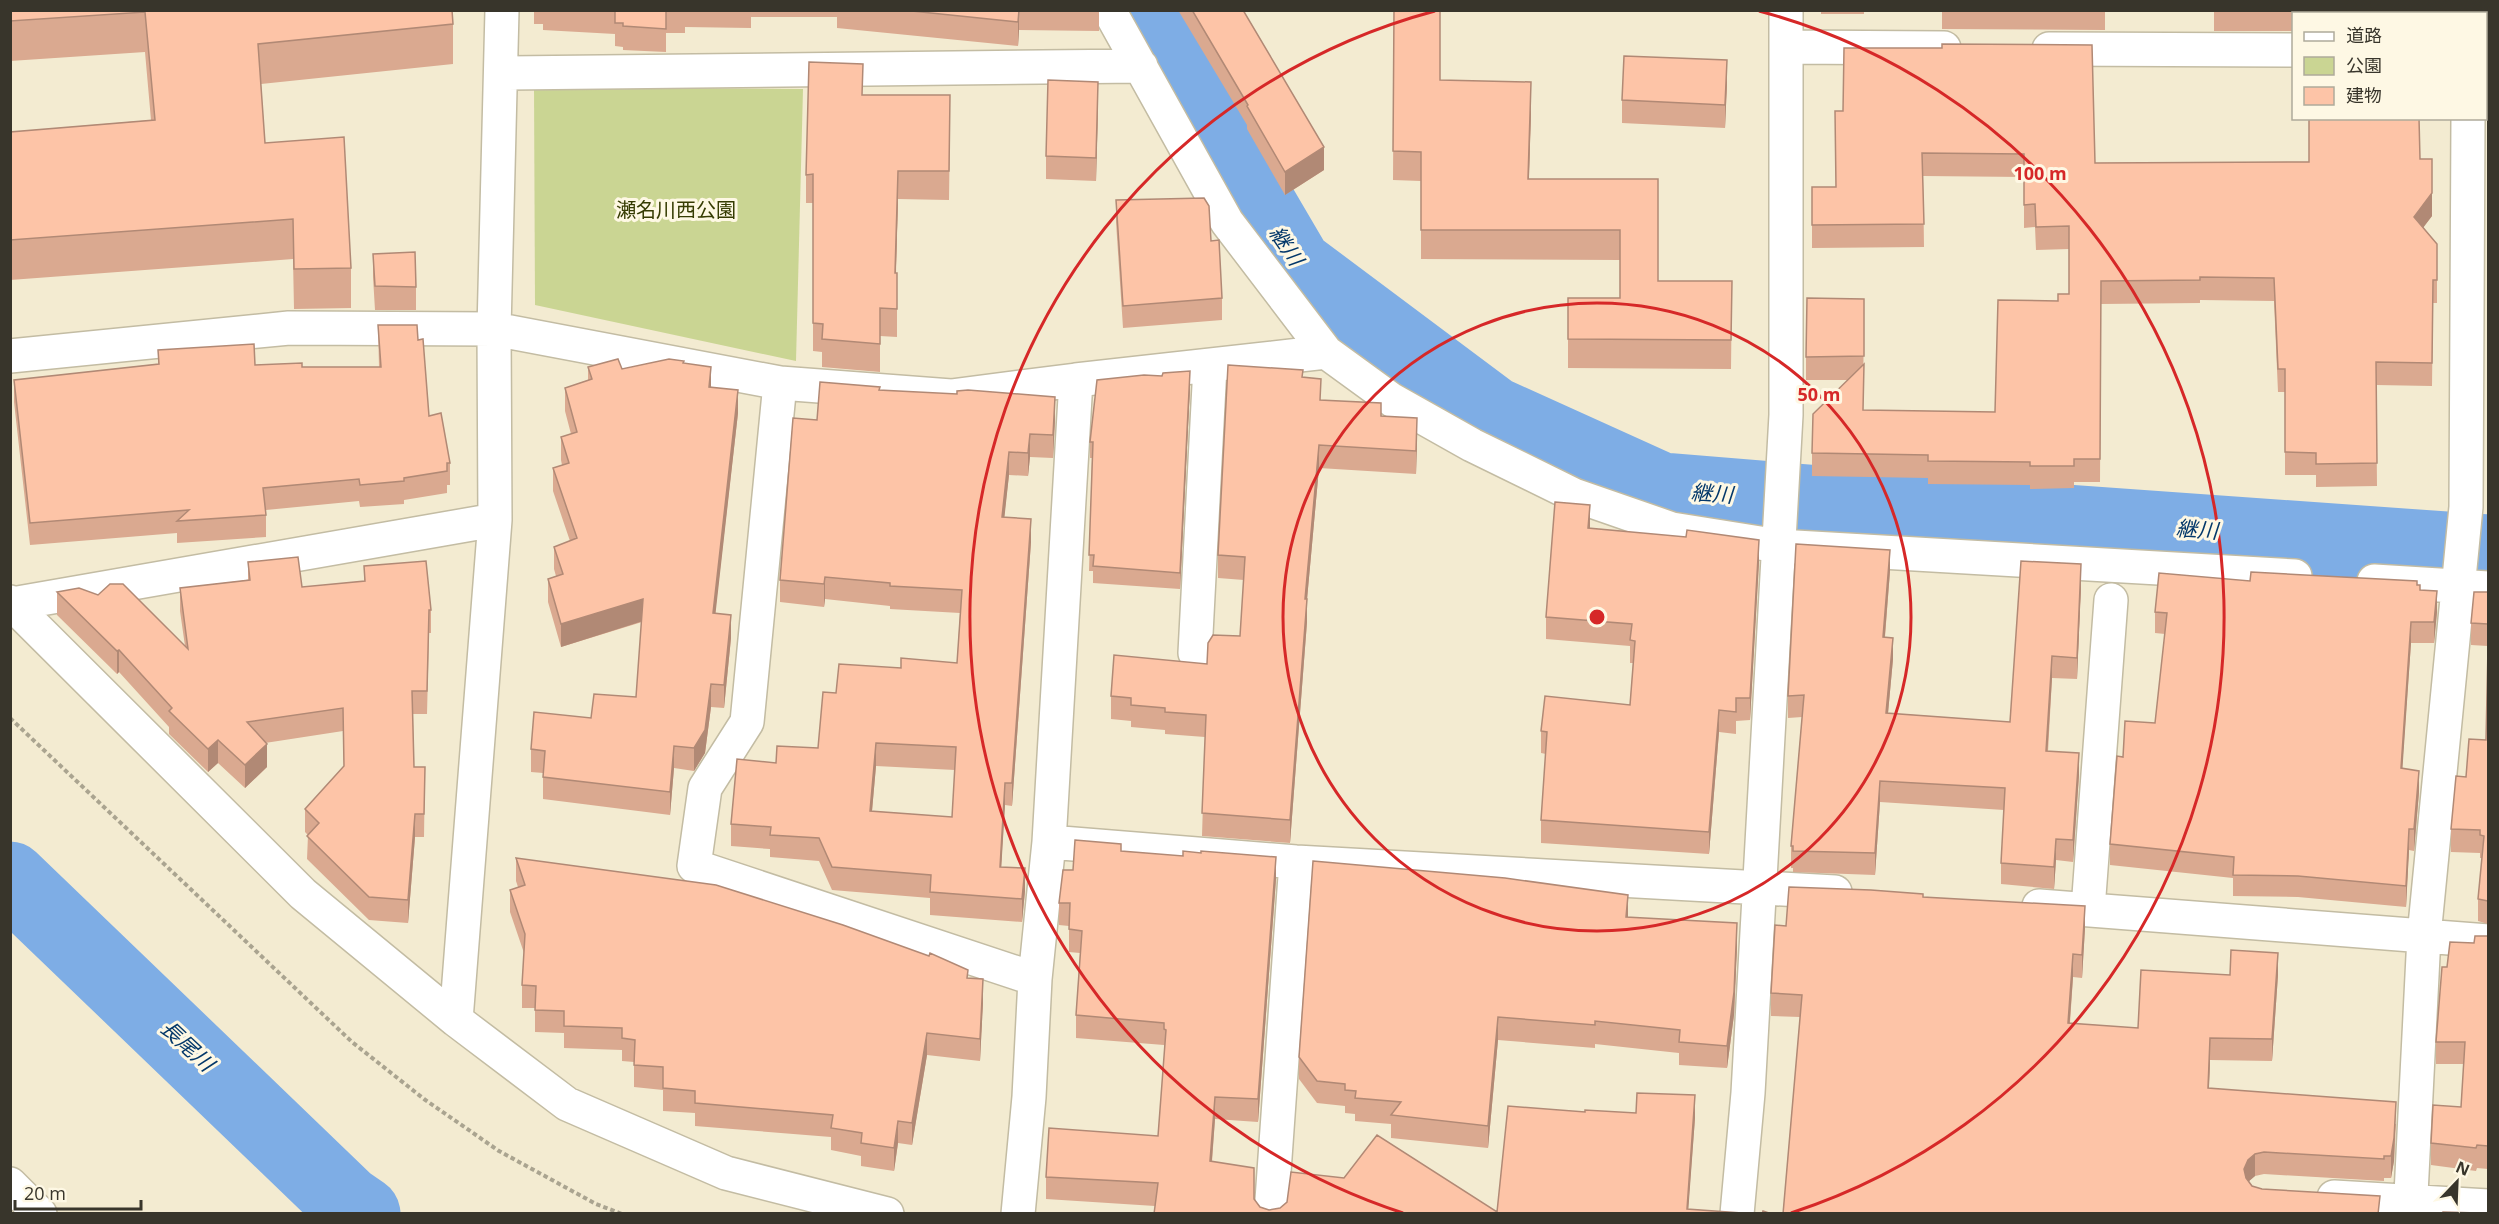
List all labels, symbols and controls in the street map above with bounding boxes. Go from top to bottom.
legend [2292,12,2487,120]
text: 道路 [2346,23,2382,47]
text: 公園 [2346,53,2382,77]
text: 建物 [2346,83,2382,107]
text: 100 m [2013,161,2067,185]
park label: 瀬名川西公園 [616,196,736,223]
water label: 継川 [1263,220,1311,272]
text: 50 m [1798,382,1840,406]
water label: 継川 [1690,478,1736,509]
water label: 継川 [2175,514,2221,545]
centre of rings [1587,607,1607,627]
water label: 長尾川 [155,1014,222,1078]
north arrow [2427,1152,2487,1212]
text: N [2453,1156,2473,1181]
scale bar [15,1173,141,1211]
text: 20 m [24,1181,66,1205]

